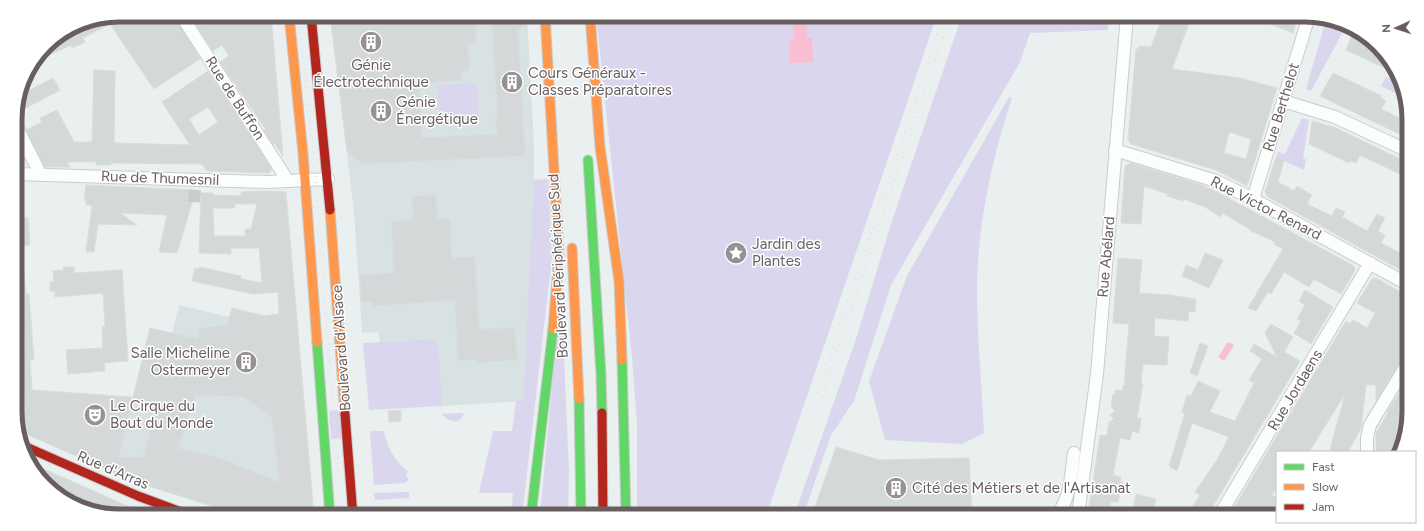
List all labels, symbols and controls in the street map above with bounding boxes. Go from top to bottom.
north arrow [1376,8,1416,48]
text: N [1380,24,1393,33]
building icon: Génie Électrotechnique [358,29,384,55]
street label: Rue de Buffon [201,53,269,143]
place label: Génie Électrotechnique [313,56,429,91]
street label: Rue Berthelot [1259,60,1303,154]
place label: Cours Généraux - Classes Préparatoires [528,64,672,99]
building icon: Cours Généraux - Classes Préparatoires [499,69,525,95]
place label: Génie Énergétique [396,93,478,128]
building icon: Génie Énergétique [368,98,394,124]
street label: Rue de Thumesnil [100,167,220,189]
street label: Rue Victor Renard [1207,172,1325,244]
street label: Boulevard Périphérique Sud [544,173,572,359]
street label: Rue Abélard [1093,216,1119,298]
place label: Jardin des Plantes [752,235,821,270]
place icon: Jardin des Plantes [723,240,749,266]
street label: Boulevard d'Alsace [328,284,354,412]
place label: Salle Micheline Ostermeyer [130,344,230,379]
street label: Rue Jordaens [1264,346,1326,434]
building icon: Salle Micheline Ostermeyer [233,349,259,375]
place label: Le Cirque du Bout du Monde [110,397,213,432]
theatre icon: Le Cirque du Bout du Monde [82,402,108,428]
street label: Rue d'Arras [74,447,152,493]
legend [1276,451,1416,523]
text: Fast [1312,460,1335,474]
building icon: Cité des Métiers et de l'Artisanat [883,475,909,501]
place label: Cité des Métiers et de l'Artisanat [912,479,1131,497]
text: Slow [1312,480,1339,494]
text: Jam [1312,500,1335,514]

